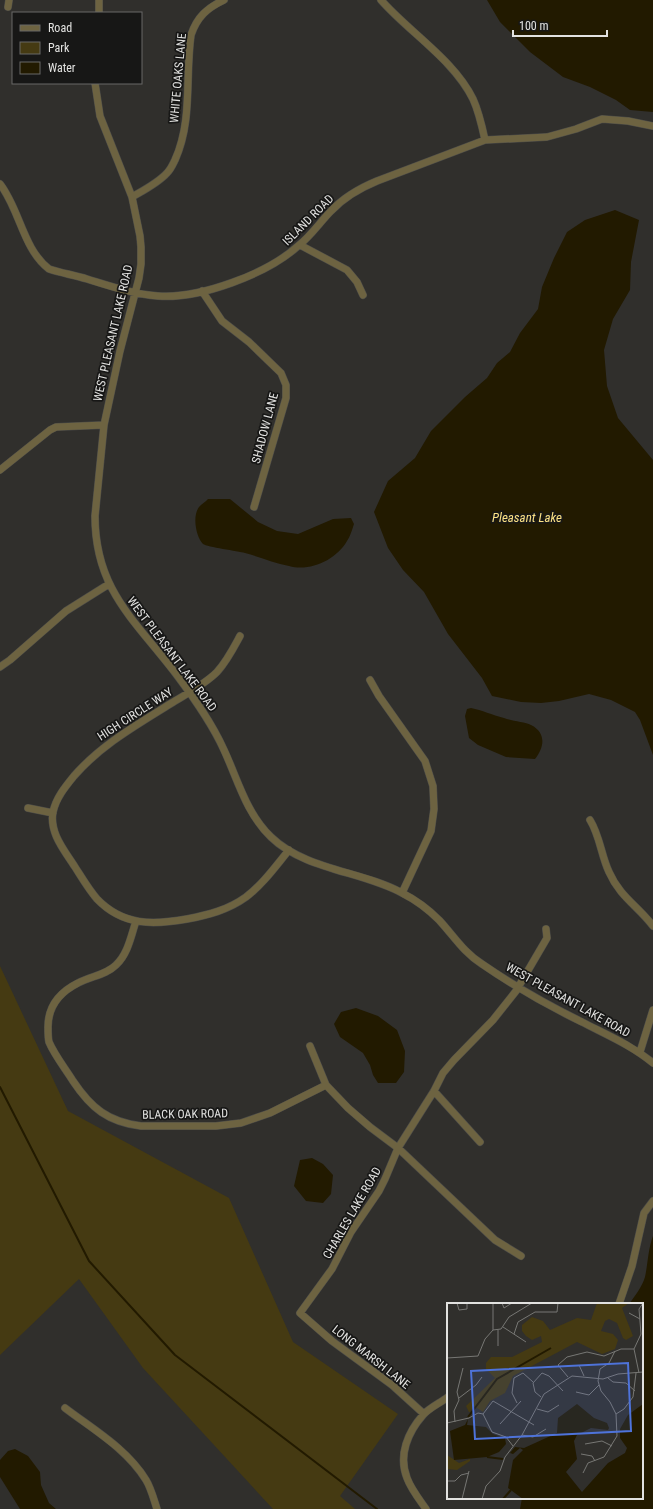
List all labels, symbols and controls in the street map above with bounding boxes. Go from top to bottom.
legend [12,12,142,84]
scale bar [513,12,607,38]
text: 100 m [519,19,549,33]
text: Road [48,21,72,35]
street label: WHITE OAKS LANE [167,33,189,123]
text: Park [48,41,70,55]
text: Water [48,61,76,75]
street label: ISLAND ROAD [280,192,336,248]
street label: WEST PLEASANT LAKE ROAD [90,263,136,403]
street label: SHADOW LANE [249,391,281,465]
water label: Pleasant Lake [492,510,562,525]
street label: WEST PLEASANT LAKE ROAD [124,594,220,714]
street label: HIGH CIRCLE WAY [95,684,176,743]
street label: WEST PLEASANT LAKE ROAD [503,960,633,1040]
street label: BLACK OAK ROAD [142,1106,228,1122]
street label: CHARLES LAKE ROAD [320,1165,384,1261]
inset map [447,1303,643,1499]
street label: LONG MARSH LANE [329,1322,413,1392]

